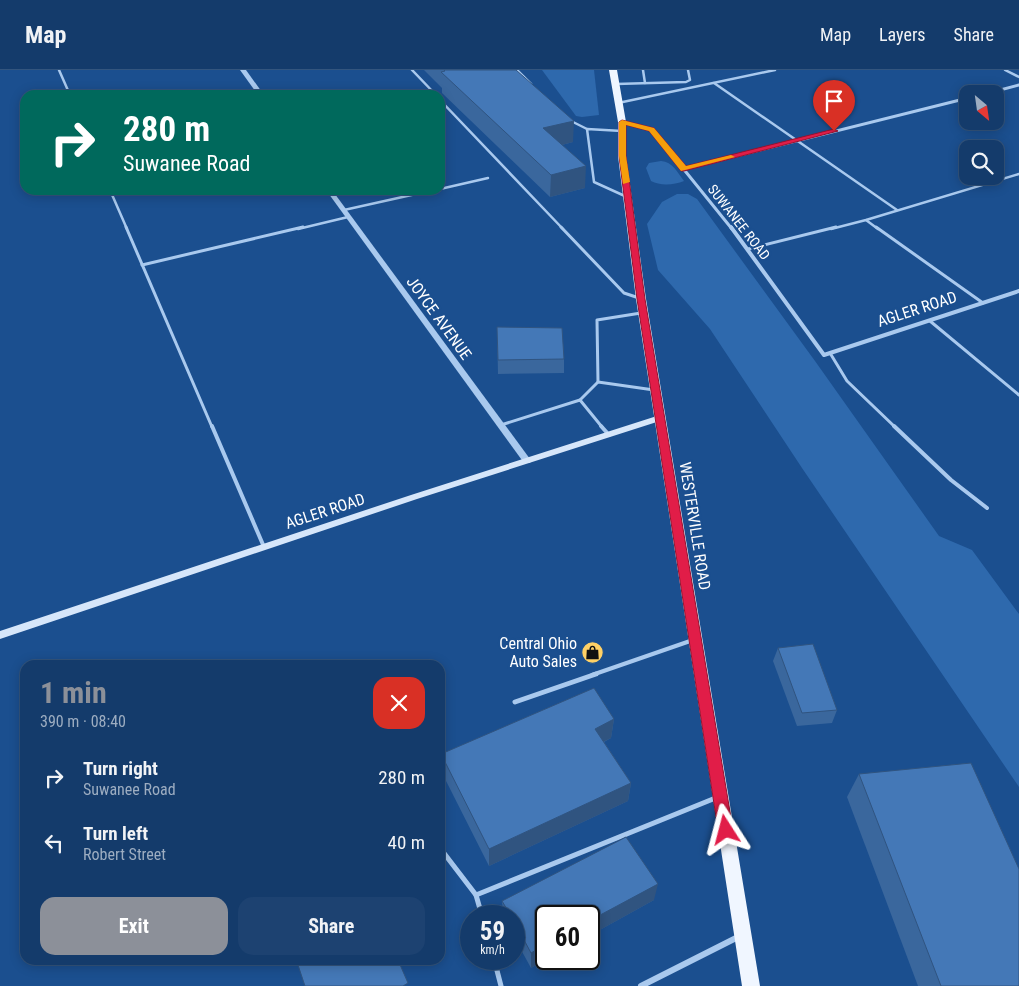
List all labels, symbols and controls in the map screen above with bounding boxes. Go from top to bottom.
text: Map [25,21,66,49]
text: Map [820,24,851,45]
text: Layers [879,24,926,45]
text: Share [954,24,994,45]
pin [813,80,855,131]
north arrow [959,85,1004,130]
map controls [959,85,1004,185]
icon: arrive [820,87,848,115]
text: 280 m [123,109,210,150]
icon: right [40,110,105,175]
button: search [959,140,1004,185]
text: Suwanee Road [123,151,250,176]
street label: SUWANEE ROAD [705,181,773,263]
street label: JOYCE AVENUE [402,273,476,363]
street label: AGLER ROAD [875,287,959,331]
street label: WESTERVILLE ROAD [676,461,714,591]
street label: AGLER ROAD [283,489,367,533]
place label: Central Ohio Auto Sales [499,634,577,671]
shop icon: Central Ohio Auto Sales [581,640,605,664]
text: 1 min [40,675,107,710]
button: close [373,677,425,729]
text: 390 m · 08:40 [40,712,126,731]
text: Turn right [83,757,158,780]
icon: right [40,764,68,792]
text: 280 m [378,766,425,789]
text: Suwanee Road [83,780,176,799]
position arrow [699,803,751,855]
text: Turn left [83,822,148,845]
icon: left [40,829,68,857]
text: 40 m [388,831,425,854]
text: Robert Street [83,845,166,864]
button: Exit [40,897,228,955]
button: Share [238,897,425,955]
speed limit sign: 60 [535,905,600,970]
text: 59 [480,917,505,946]
text: km/h [480,943,505,957]

